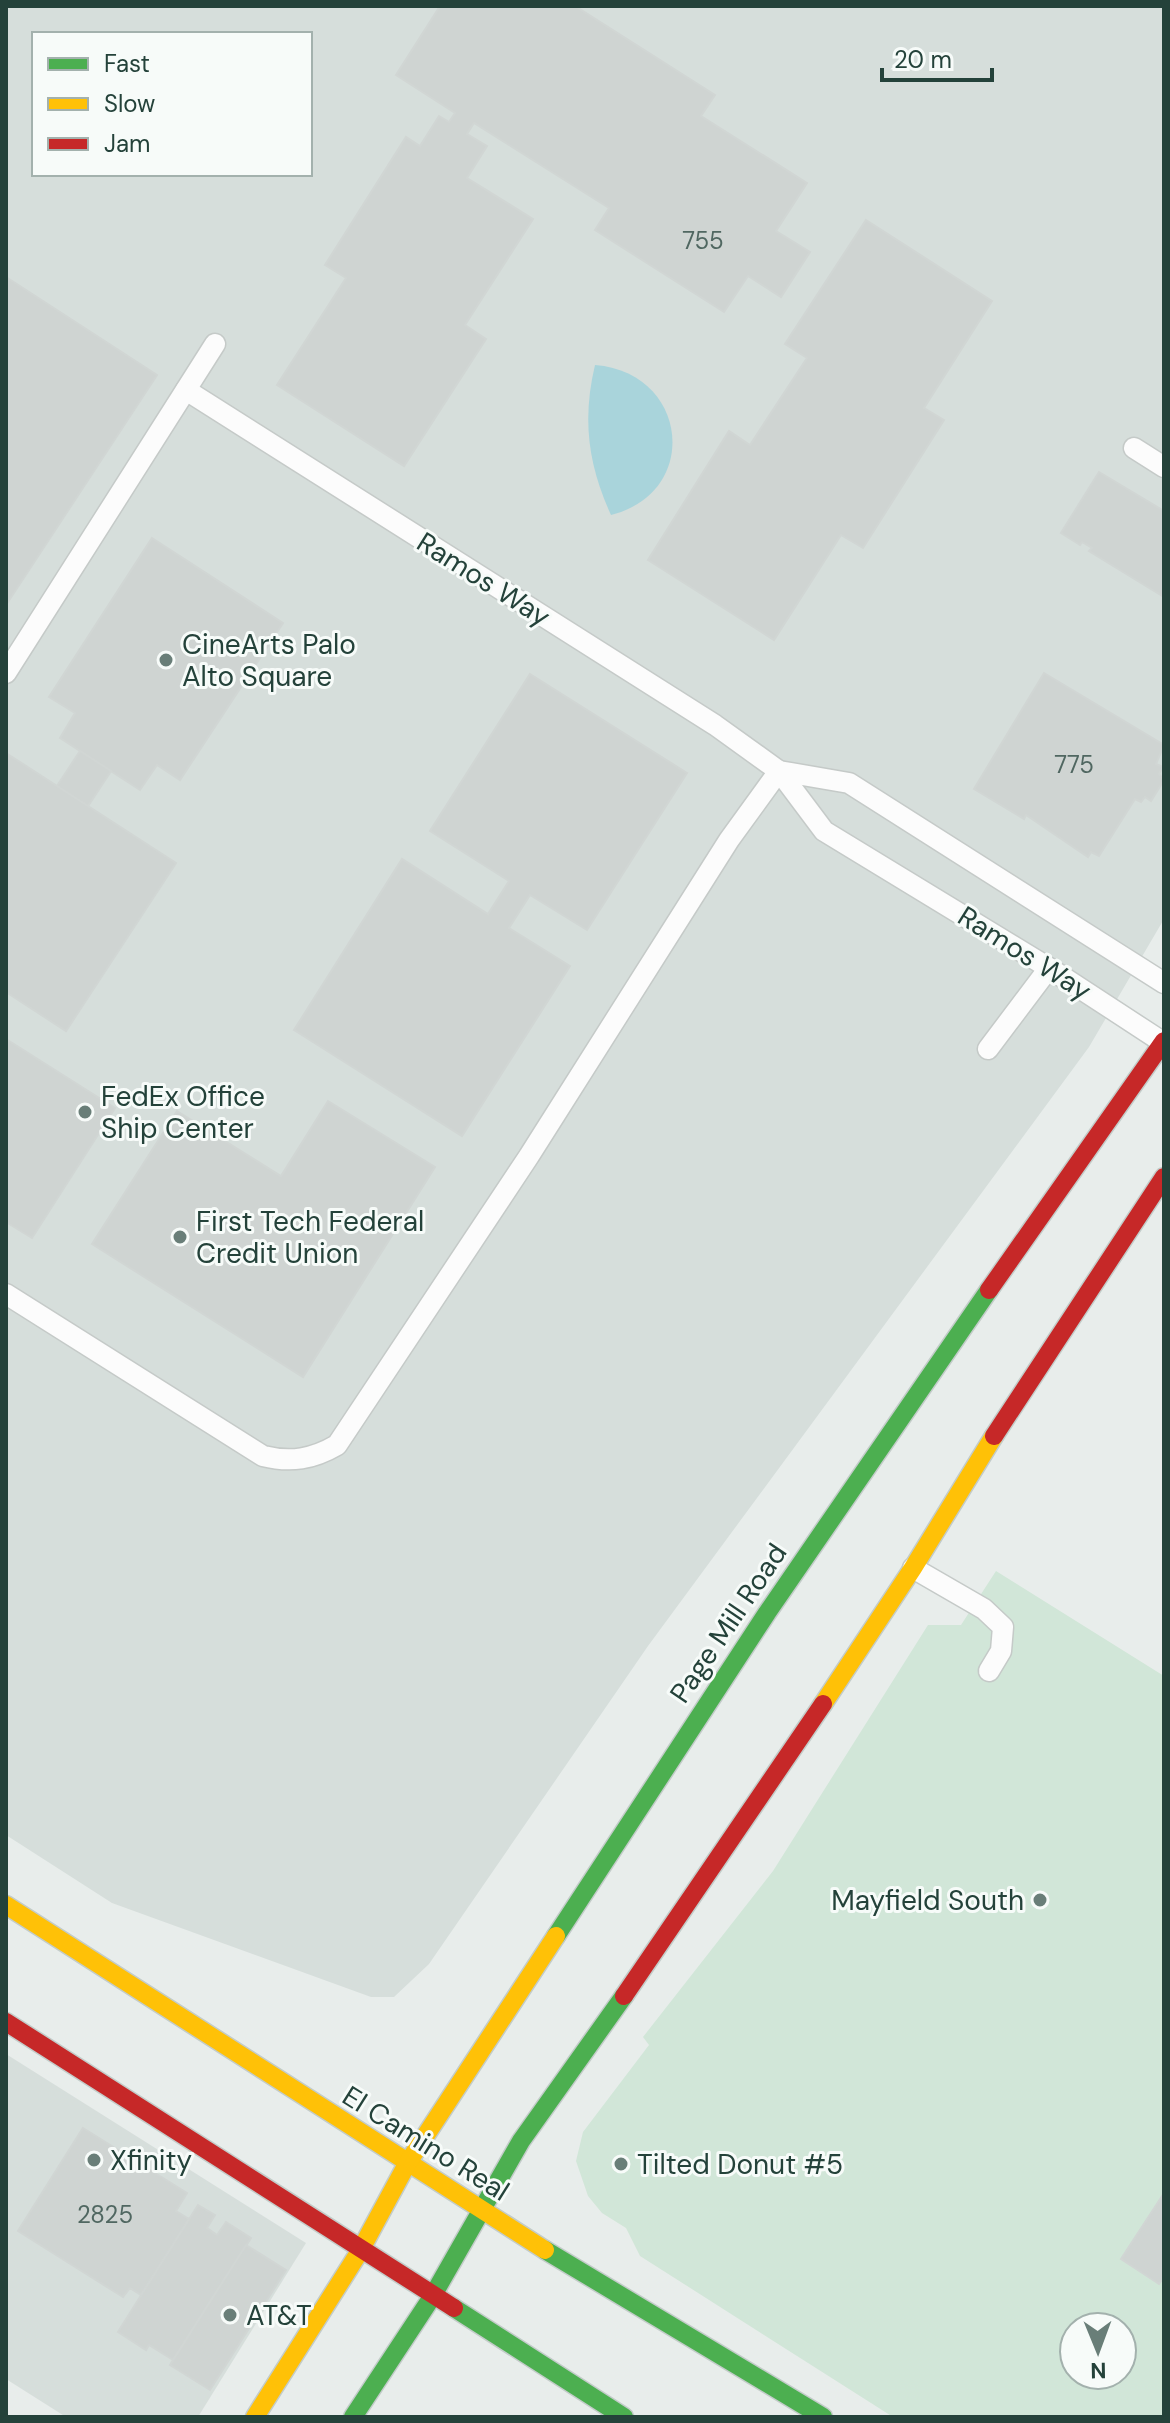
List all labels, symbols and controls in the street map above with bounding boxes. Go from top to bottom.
legend [32,32,312,176]
scale bar [882,32,992,82]
text: 20 m [894,44,952,75]
text: Fast [104,48,150,79]
text: Slow [104,88,155,119]
text: Jam [104,128,150,159]
house number: 755 [682,225,724,256]
street label: Ramos Way [410,524,557,635]
place label: CineArts Palo Alto Square [182,626,356,695]
marker: CineArts Palo Alto Square [157,651,175,669]
house number: 775 [1054,749,1094,780]
street label: Ramos Way [951,898,1098,1009]
place label: FedEx Office Ship Center [101,1078,265,1147]
marker: FedEx Office Ship Center [76,1103,94,1121]
place label: First Tech Federal Credit Union [196,1203,424,1272]
marker: First Tech Federal Credit Union [171,1228,189,1246]
street label: Page Mill Road [661,1536,795,1710]
place label: Mayfield South [831,1882,1024,1919]
marker: Mayfield South [1031,1891,1049,1909]
street label: El Camino Real [335,2077,516,2209]
place label: Xfinity [110,2142,192,2179]
place label: Tilted Donut #5 [637,2146,843,2183]
marker: Xfinity [85,2151,103,2169]
marker: Tilted Donut #5 [612,2155,630,2173]
house number: 2825 [77,2199,133,2230]
place label: AT&T [246,2297,312,2334]
marker: AT&T [221,2306,239,2324]
north arrow [1058,2311,1138,2391]
text: N [1090,2356,1107,2385]

